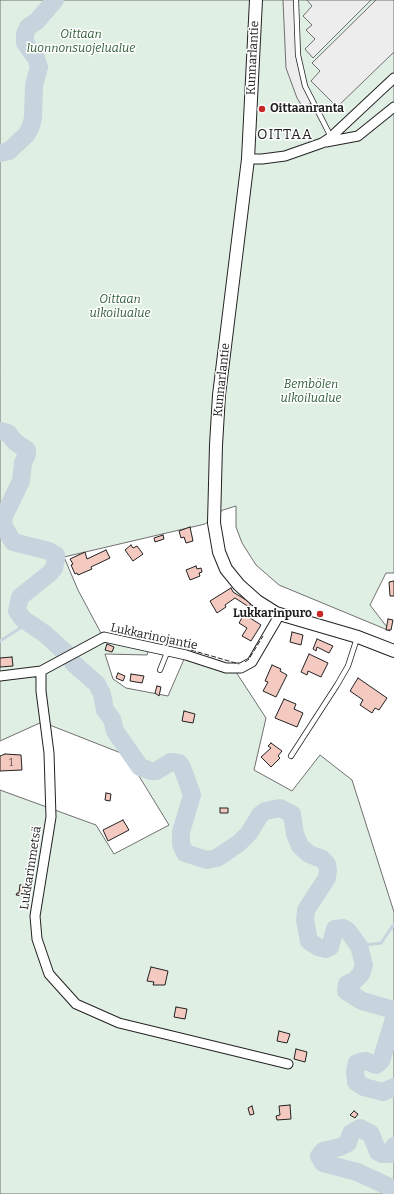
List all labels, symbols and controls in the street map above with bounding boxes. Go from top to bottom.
street label: Kunnarlantie [244,21,262,95]
park label: Oittaan luonnonsuojelualue [27,28,135,56]
place label: Oittaanranta [270,102,344,116]
marker: Oittaanranta [257,104,267,114]
district label: OITTAA [257,127,313,143]
park label: Oittaan ulkoilualue [90,293,150,321]
street label: Kunnarlantie [211,342,233,418]
park label: Bembölen ulkoilualue [281,378,341,406]
place label: Lukkarinpuro [233,607,312,621]
marker: Lukkarinpuro [315,609,325,619]
street label: Lukkarinojantie [109,621,199,653]
house number: 1 [9,757,13,769]
street label: Lukkarinmetsä [17,825,45,911]

